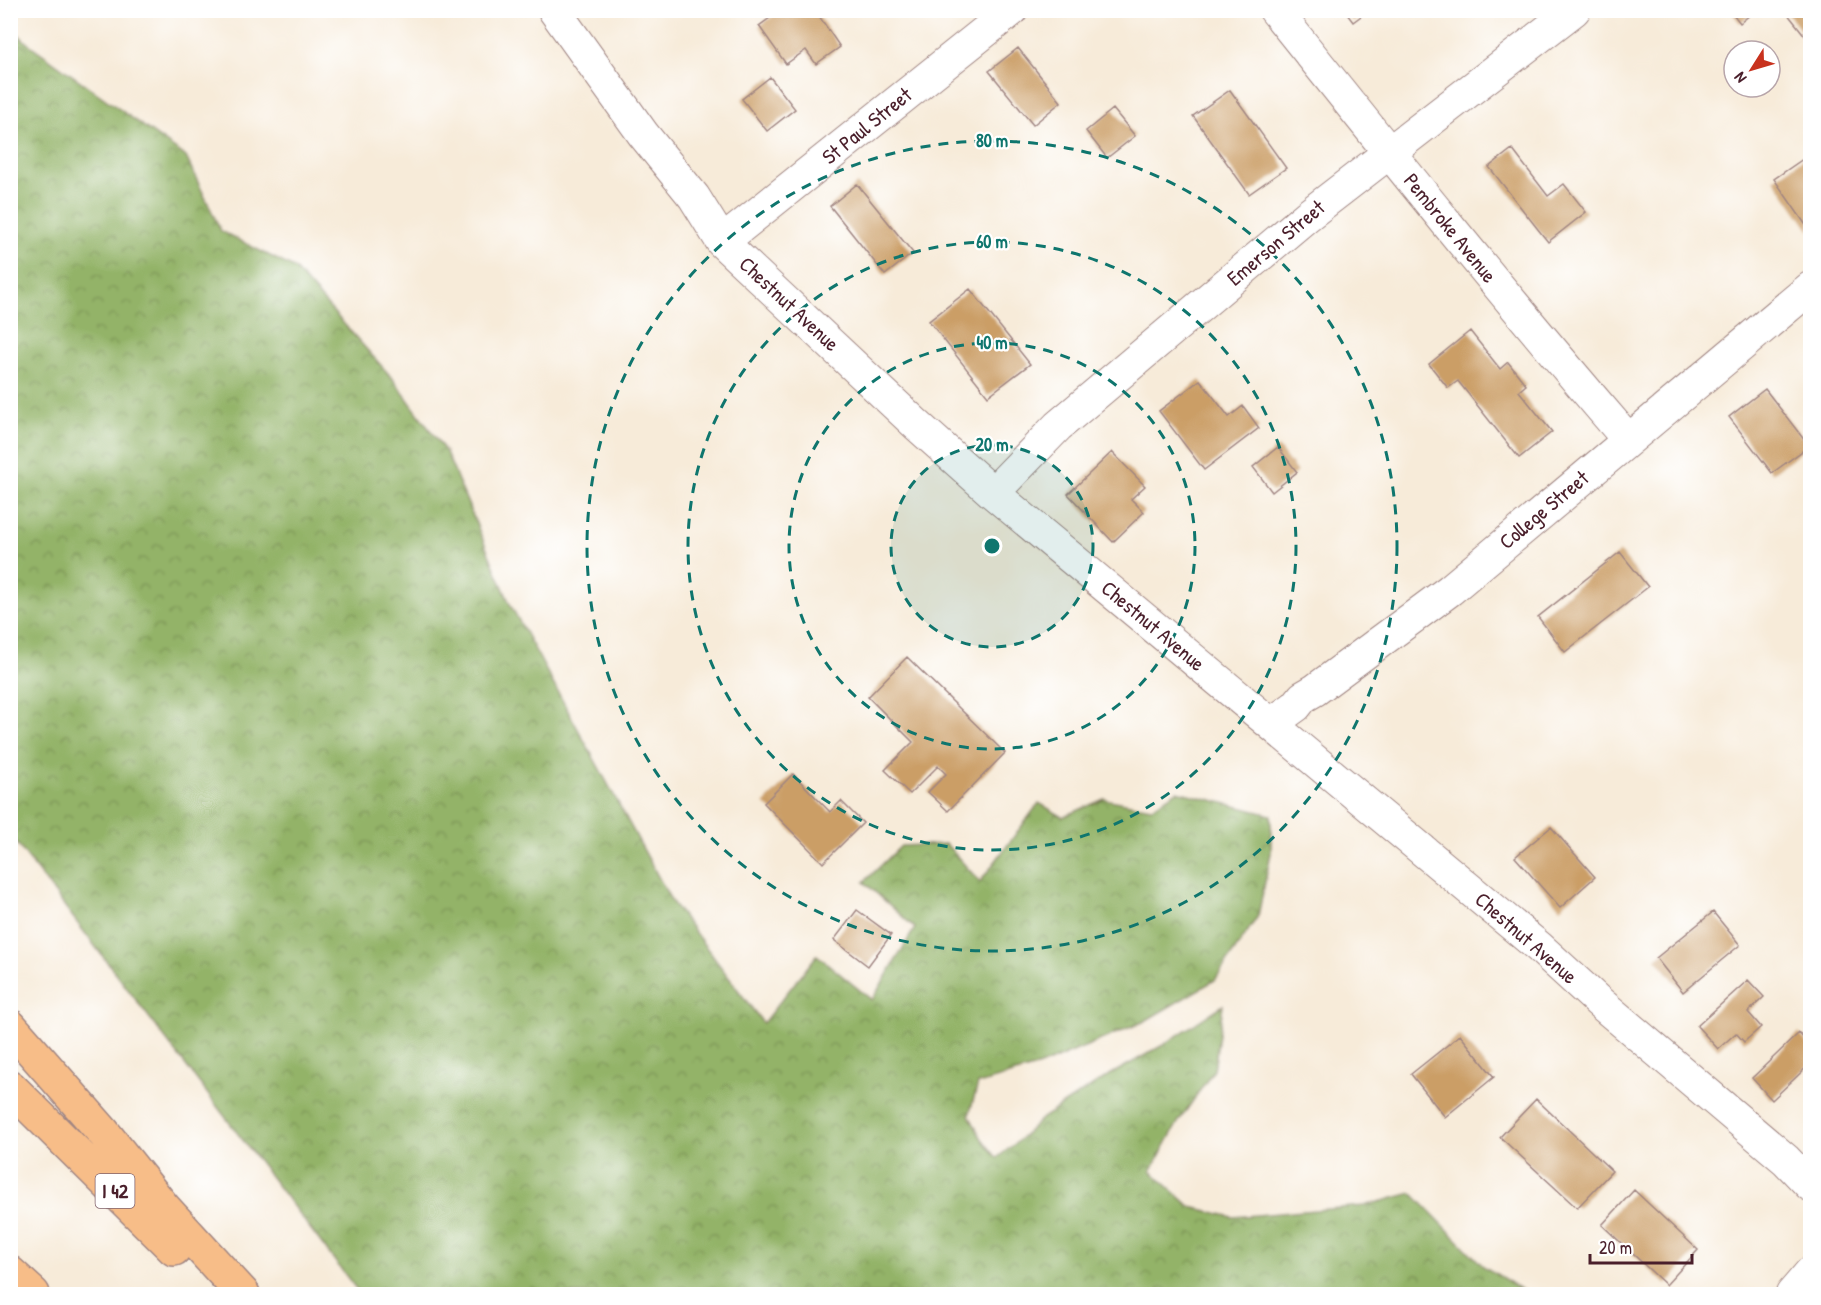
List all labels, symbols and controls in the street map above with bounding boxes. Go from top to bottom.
north arrow [1722,39,1782,99]
text: N [1728,68,1751,88]
street label: St Paul Street [816,80,918,171]
text: 80 m [976,128,1008,153]
street label: Pembroke Avenue [1397,167,1504,289]
street label: Emerson Street [1220,193,1331,292]
text: 60 m [976,229,1008,254]
street label: Chestnut Avenue [733,250,846,358]
text: 40 m [976,330,1008,355]
text: 20 m [976,432,1008,457]
street label: College Street [1493,463,1595,556]
centre of rings [982,536,1002,556]
street label: Chestnut Avenue [1095,574,1211,678]
street label: Chestnut Avenue [1469,885,1584,990]
road number: I 42 [96,1174,134,1208]
scale bar [1590,1227,1692,1265]
text: 20 m [1599,1235,1632,1260]

